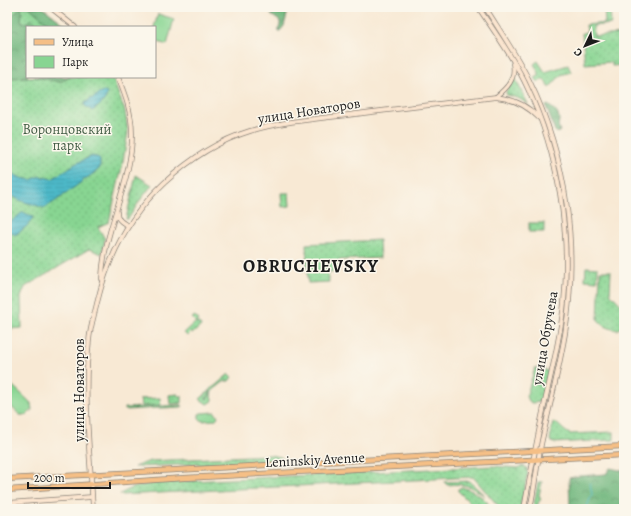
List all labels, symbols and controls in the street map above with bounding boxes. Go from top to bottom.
legend [26,26,156,78]
north arrow [565,26,605,66]
text: Улица [62,34,94,50]
text: С [570,45,586,60]
text: Парк [62,54,88,70]
street label: улица Новаторов [255,93,362,129]
park label: Воронцовский парк [22,120,112,155]
district label: OBRUCHEVSKY [243,254,379,278]
street label: улица Обручева [527,289,563,388]
street label: улица Новаторов [70,338,89,443]
street label: Leninskiy Avenue [265,448,365,472]
scale bar [28,464,110,490]
text: 200 m [34,470,65,486]

